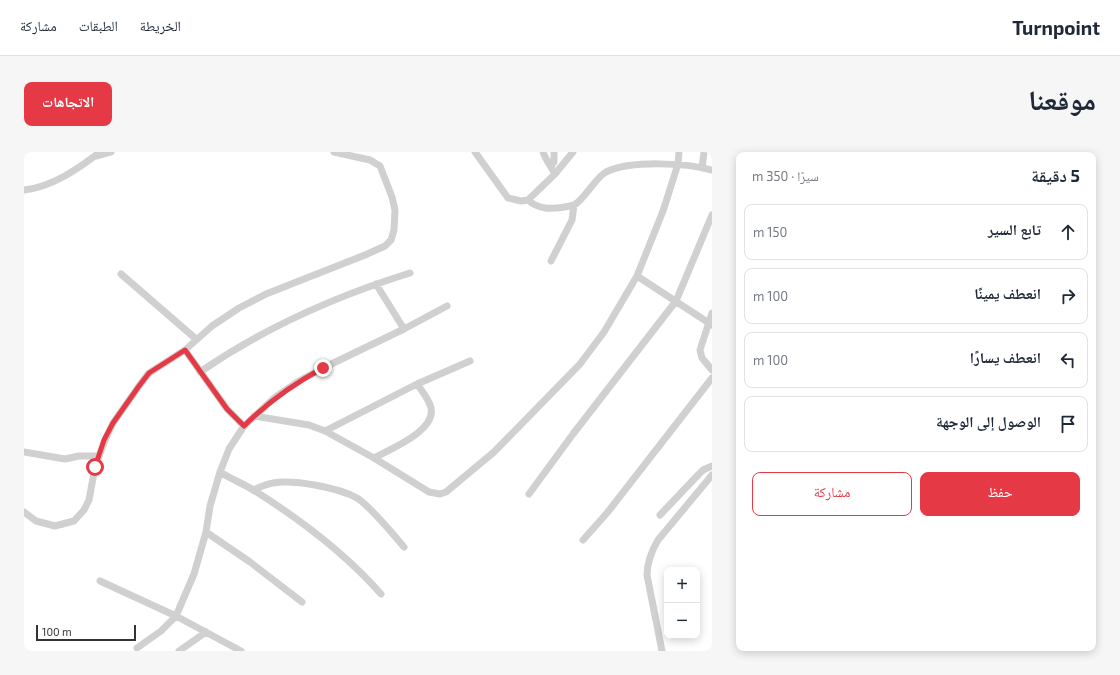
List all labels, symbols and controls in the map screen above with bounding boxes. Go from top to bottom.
text: Turnpoint [1012,16,1100,39]
text: مشاركة [20,17,57,34]
text: الطبقات [79,17,118,34]
text: الخريطة [140,17,181,34]
button: الاتجاهات [24,82,112,126]
text: موقعنا [1028,82,1096,116]
text: 5 دقيقة [1031,165,1080,185]
text: سيرًا · 350 m [752,168,819,184]
text: تابع السير [988,220,1041,238]
icon: ahead [1057,221,1079,243]
text: 150 m [753,224,787,240]
text: انعطف يمينًا [974,284,1041,302]
icon: right [1057,285,1079,307]
text: 100 m [753,288,788,304]
text: انعطف يسارًا [970,348,1041,366]
icon: left [1057,349,1079,371]
text: 100 m [753,352,788,368]
route end [314,359,332,377]
text: الوصول إلى الوجهة [936,412,1041,430]
icon: arrive [1057,413,1079,435]
route start [86,458,104,476]
button: مشاركة [752,472,912,516]
button: حفظ [920,472,1080,516]
map controls [664,567,700,639]
button: + [664,567,700,603]
button: − [664,603,700,639]
scale bar [36,623,136,642]
text: 100 m [42,625,72,638]

